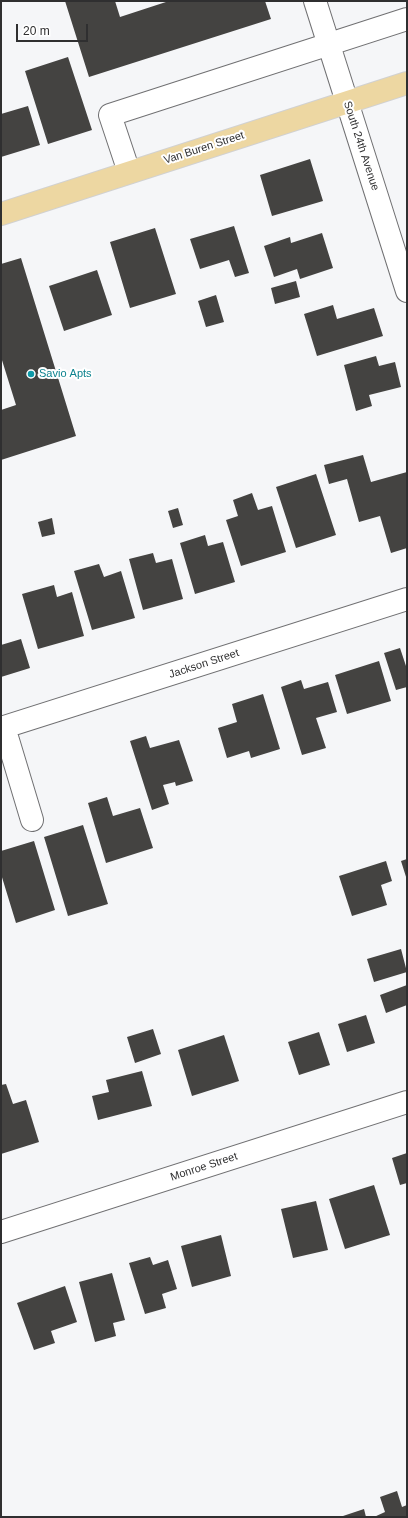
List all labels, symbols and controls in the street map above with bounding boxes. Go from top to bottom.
scale bar [18,16,90,42]
text: 20 m [23,24,50,38]
street label: South 24th Avenue [340,100,382,192]
street label: Van Buren Street [162,129,246,167]
place label: Savio Apts [39,367,92,381]
marker: Savio Apts [26,369,36,379]
street label: Jackson Street [167,646,241,682]
street label: Monroe Street [169,1150,239,1184]

